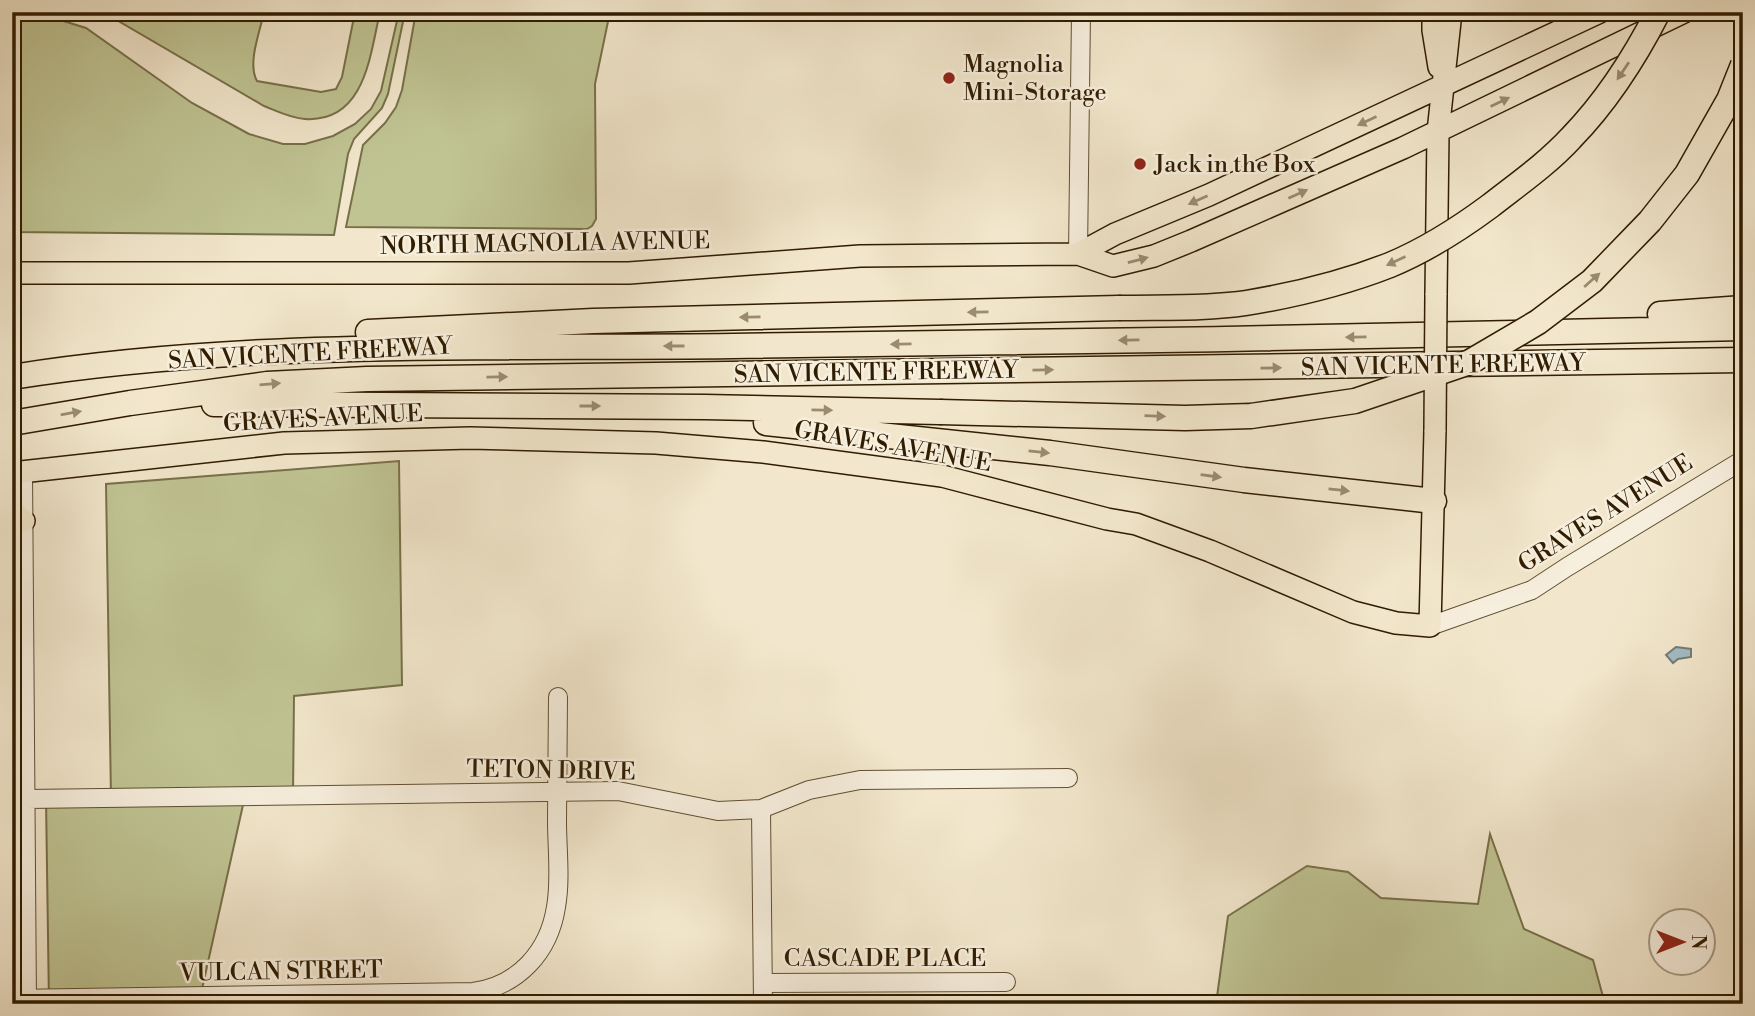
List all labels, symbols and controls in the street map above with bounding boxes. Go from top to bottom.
place label: Magnolia Mini-Storage [963,50,1107,108]
one-way arrow [1617,61,1630,81]
marker: Magnolia Mini-Storage [941,70,957,86]
one-way arrow [1490,96,1510,107]
one-way arrow [1357,115,1377,127]
place label: Jack in the Box [1153,150,1316,180]
marker: Jack in the Box [1132,156,1148,172]
one-way arrow [1288,188,1309,199]
one-way arrow [1188,194,1208,206]
street label: NORTH MAGNOLIA AVENUE [380,226,710,262]
one-way arrow [1127,254,1149,265]
one-way arrow [1386,255,1406,267]
one-way arrow [1583,272,1601,288]
one-way arrow [966,306,988,317]
one-way arrow [739,311,761,323]
one-way arrow [1345,331,1367,342]
street label: SAN VICENTE FREEWAY [167,332,454,376]
one-way arrow [1117,334,1139,346]
one-way arrow [890,338,912,350]
one-way arrow [662,340,684,352]
street label: SAN VICENTE FREEWAY [1301,348,1587,383]
street label: SAN VICENTE FREEWAY [734,355,1020,390]
one-way arrow [1260,362,1282,374]
one-way arrow [1033,364,1055,376]
one-way arrow [487,371,509,383]
one-way arrow [259,378,281,389]
street label: GRAVES AVENUE [222,399,424,439]
one-way arrow [579,400,601,412]
one-way arrow [811,404,833,415]
one-way arrow [60,407,82,418]
one-way arrow [1144,411,1166,422]
street label: GRAVES AVENUE [792,415,994,479]
one-way arrow [1028,447,1050,458]
street label: GRAVES AVENUE [1513,448,1698,580]
one-way arrow [1200,470,1222,481]
one-way arrow [1328,485,1350,496]
street label: TETON DRIVE [466,755,636,787]
north arrow [1646,908,1716,978]
text: N [1686,934,1710,950]
street label: CASCADE PLACE [784,944,986,974]
street label: VULCAN STREET [178,955,383,989]

